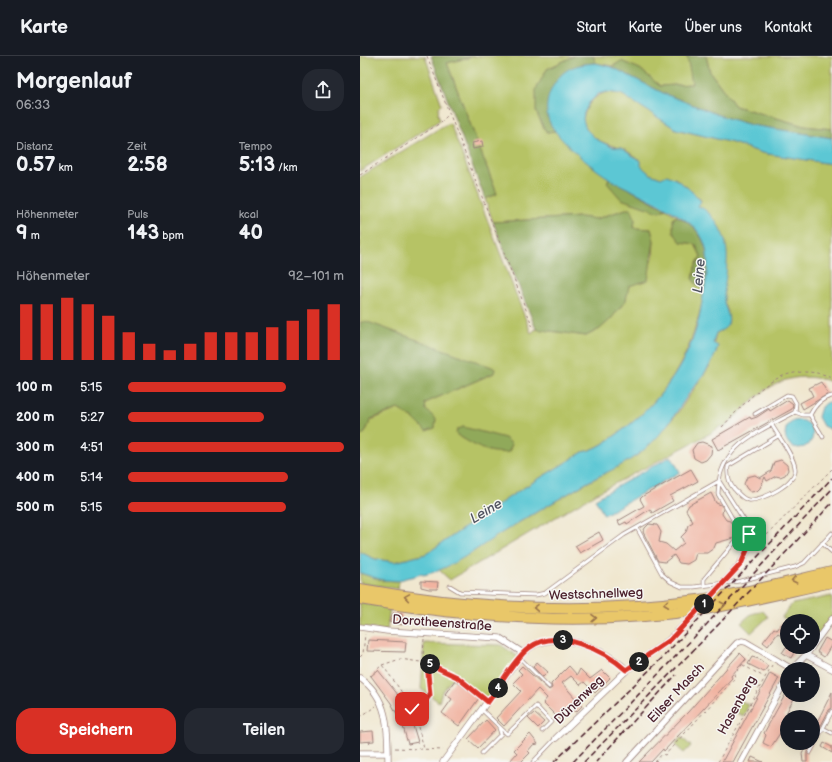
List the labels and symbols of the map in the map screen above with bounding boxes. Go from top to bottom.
water label: Leine [689,258,709,294]
water label: Leine [467,495,505,527]
pin [732,517,766,551]
one-way arrow [791,576,797,584]
street label: Westschnellweg [549,584,643,604]
one-way arrow [404,593,410,602]
pin: 1 [694,594,714,614]
one-way arrow [663,599,669,608]
one-way arrow [720,602,726,610]
one-way arrow [533,604,539,613]
street label: Dorotheenstraße [392,612,492,634]
one-way arrow [591,614,597,622]
pin: 3 [553,630,573,650]
pin: 2 [629,652,649,672]
pin: 5 [420,654,440,674]
street label: Eilser Masch [644,660,708,726]
street label: Dünenweg [551,672,607,728]
street label: Hasenberg [714,673,760,737]
pin: 4 [488,678,508,698]
pin [395,692,429,726]

